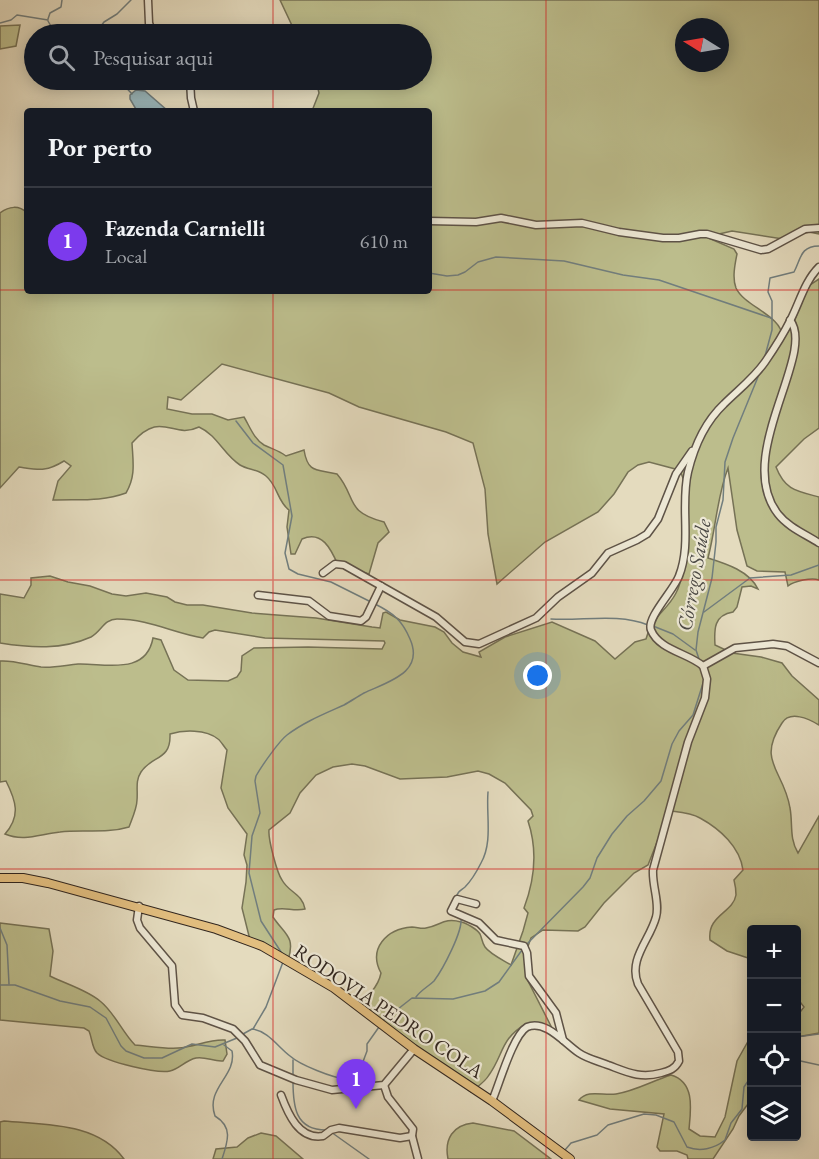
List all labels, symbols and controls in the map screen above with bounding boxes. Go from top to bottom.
north arrow [675,18,729,72]
search box [24,24,432,90]
icon: search [45,41,78,74]
text: Pesquisar aqui [93,43,213,72]
text: Por perto [48,130,152,164]
text: Fazenda Carnielli [105,214,265,243]
text: 1 [62,228,73,254]
text: 610 m [360,228,408,254]
text: Local [105,243,147,269]
water label: Córrego Saúde [670,516,717,633]
your location [523,661,552,690]
map controls [747,925,801,1141]
button: + [747,925,801,979]
street label: RODOVIA PEDRO COLA [289,938,489,1084]
button: − [747,979,801,1033]
button: locate [747,1033,801,1087]
pin: 1 [336,1060,376,1109]
button: layers [747,1087,801,1141]

